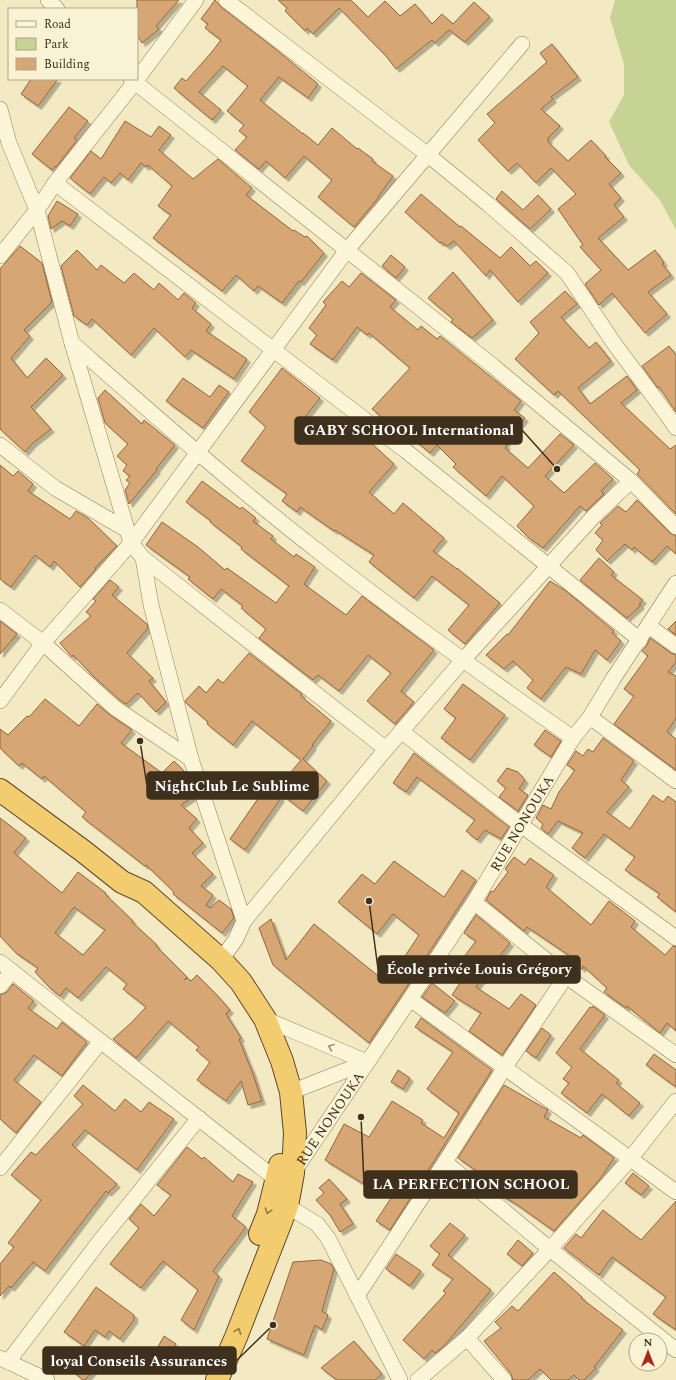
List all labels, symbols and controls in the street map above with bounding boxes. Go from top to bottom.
legend [8,8,138,80]
text: Road [44,15,71,34]
text: Park [44,35,69,54]
text: Building [44,55,90,74]
callout: GABY SCHOOL International [295,417,522,444]
text: GABY SCHOOL International [304,419,514,442]
street label: RUE NONOUKA [484,771,559,875]
callout: NightClub Le Sublime [147,772,318,799]
text: NightClub Le Sublime [154,775,310,798]
callout: École privée Louis Grégory [378,956,580,983]
text: École privée Louis Grégory [386,958,572,981]
one-way arrow [327,1044,335,1052]
street label: RUE NONOUKA [291,1067,369,1169]
callout: LA PERFECTION SCHOOL [364,1171,577,1198]
text: LA PERFECTION SCHOOL [373,1173,569,1196]
one-way arrow [264,1208,273,1215]
one-way arrow [234,1328,242,1335]
north arrow [628,1332,668,1372]
text: N [644,1334,653,1351]
callout: loyal Conseils Assurances [43,1347,236,1374]
text: loyal Conseils Assurances [51,1350,227,1373]

